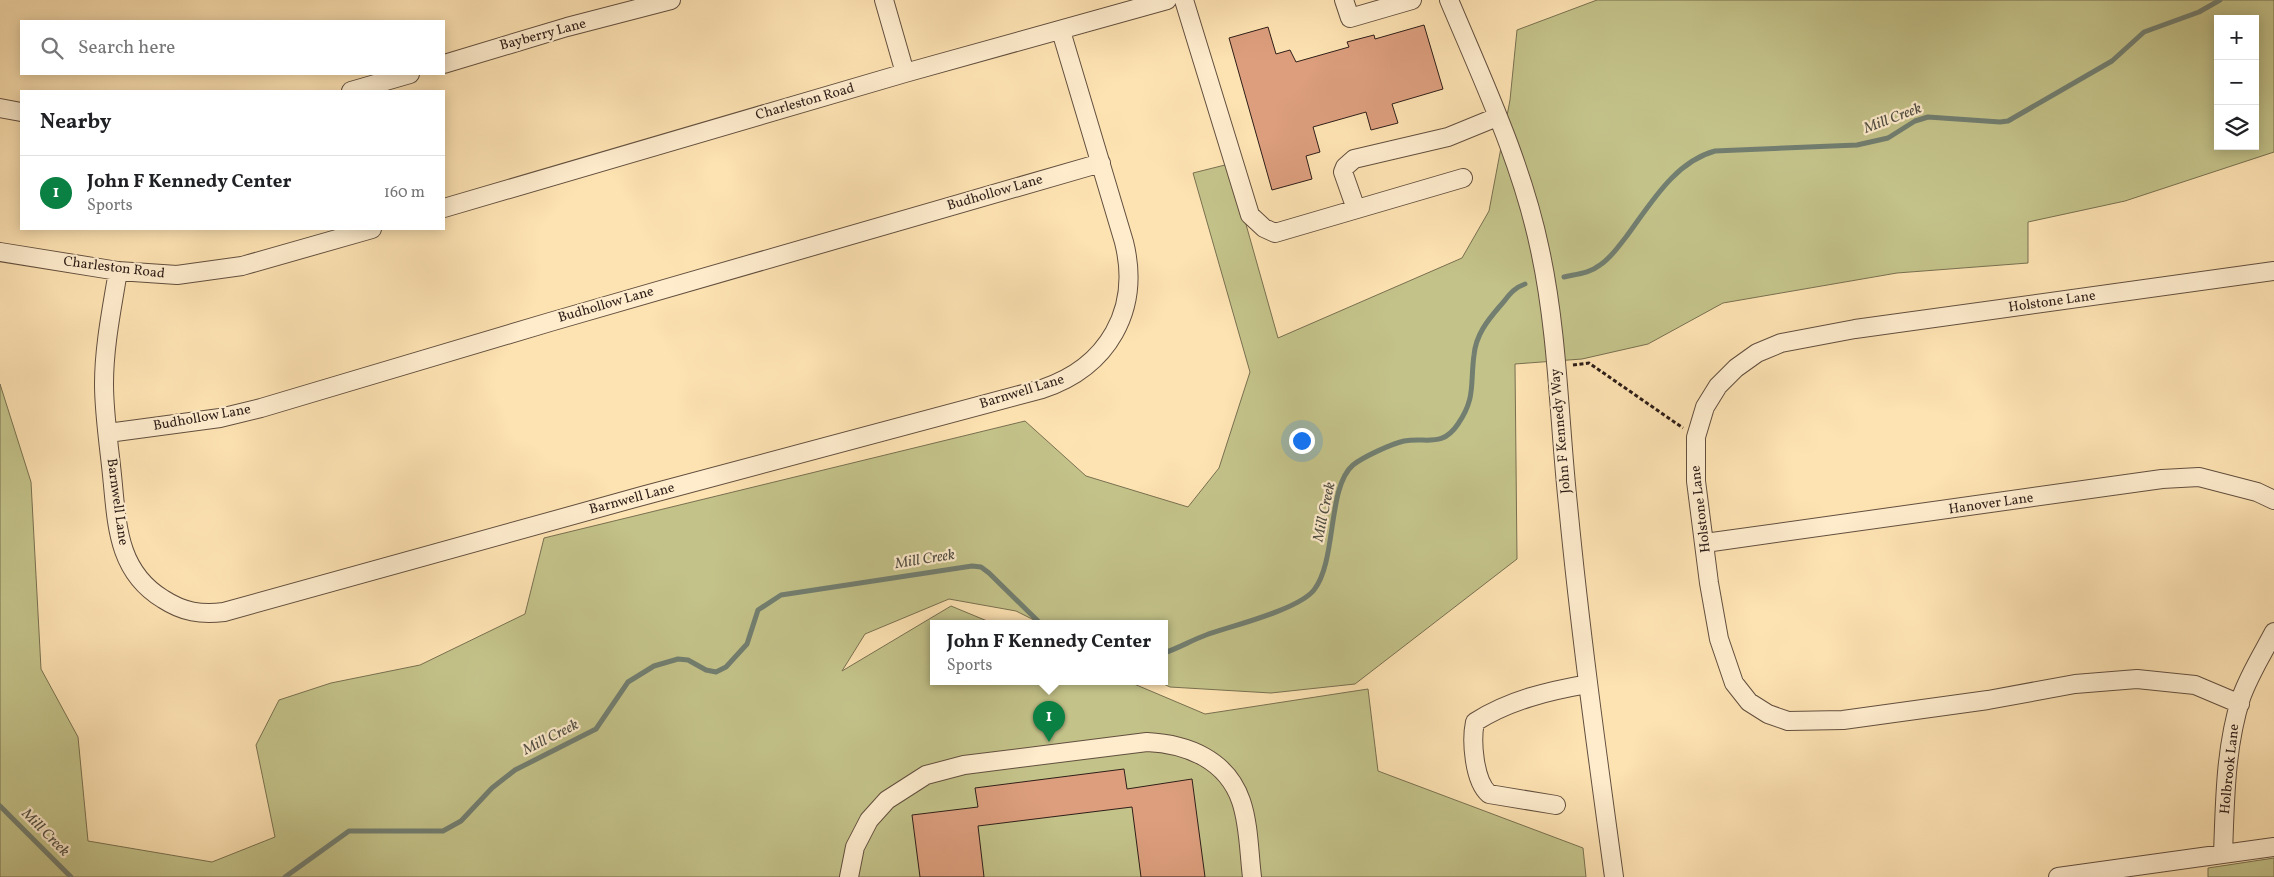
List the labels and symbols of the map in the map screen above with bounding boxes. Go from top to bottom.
street label: Bayberry Lane [498,14,589,56]
street label: Charleston Road [753,79,857,125]
water label: Mill Creek [1860,98,1925,140]
street label: Budhollow Lane [945,170,1045,216]
street label: Charleston Road [62,252,166,284]
street label: Budhollow Lane [556,282,656,328]
street label: Holstone Lane [2007,286,2097,318]
street label: John F Kennedy Way [1546,367,1576,494]
street label: Barnwell Lane [977,370,1067,414]
street label: Budhollow Lane [152,400,253,436]
your location [1289,428,1315,454]
street label: Barnwell Lane [101,457,133,547]
street label: Holstone Lane [1686,464,1716,554]
street label: Barnwell Lane [587,478,677,520]
water label: Mill Creek [1308,480,1342,545]
street label: Hanover Lane [1947,489,2035,519]
water label: Mill Creek [893,545,956,575]
pin: 1 [1033,701,1065,742]
water label: Mill Creek [518,715,583,762]
street label: Holbrook Lane [2216,723,2244,815]
water label: Mill Creek [16,804,74,862]

